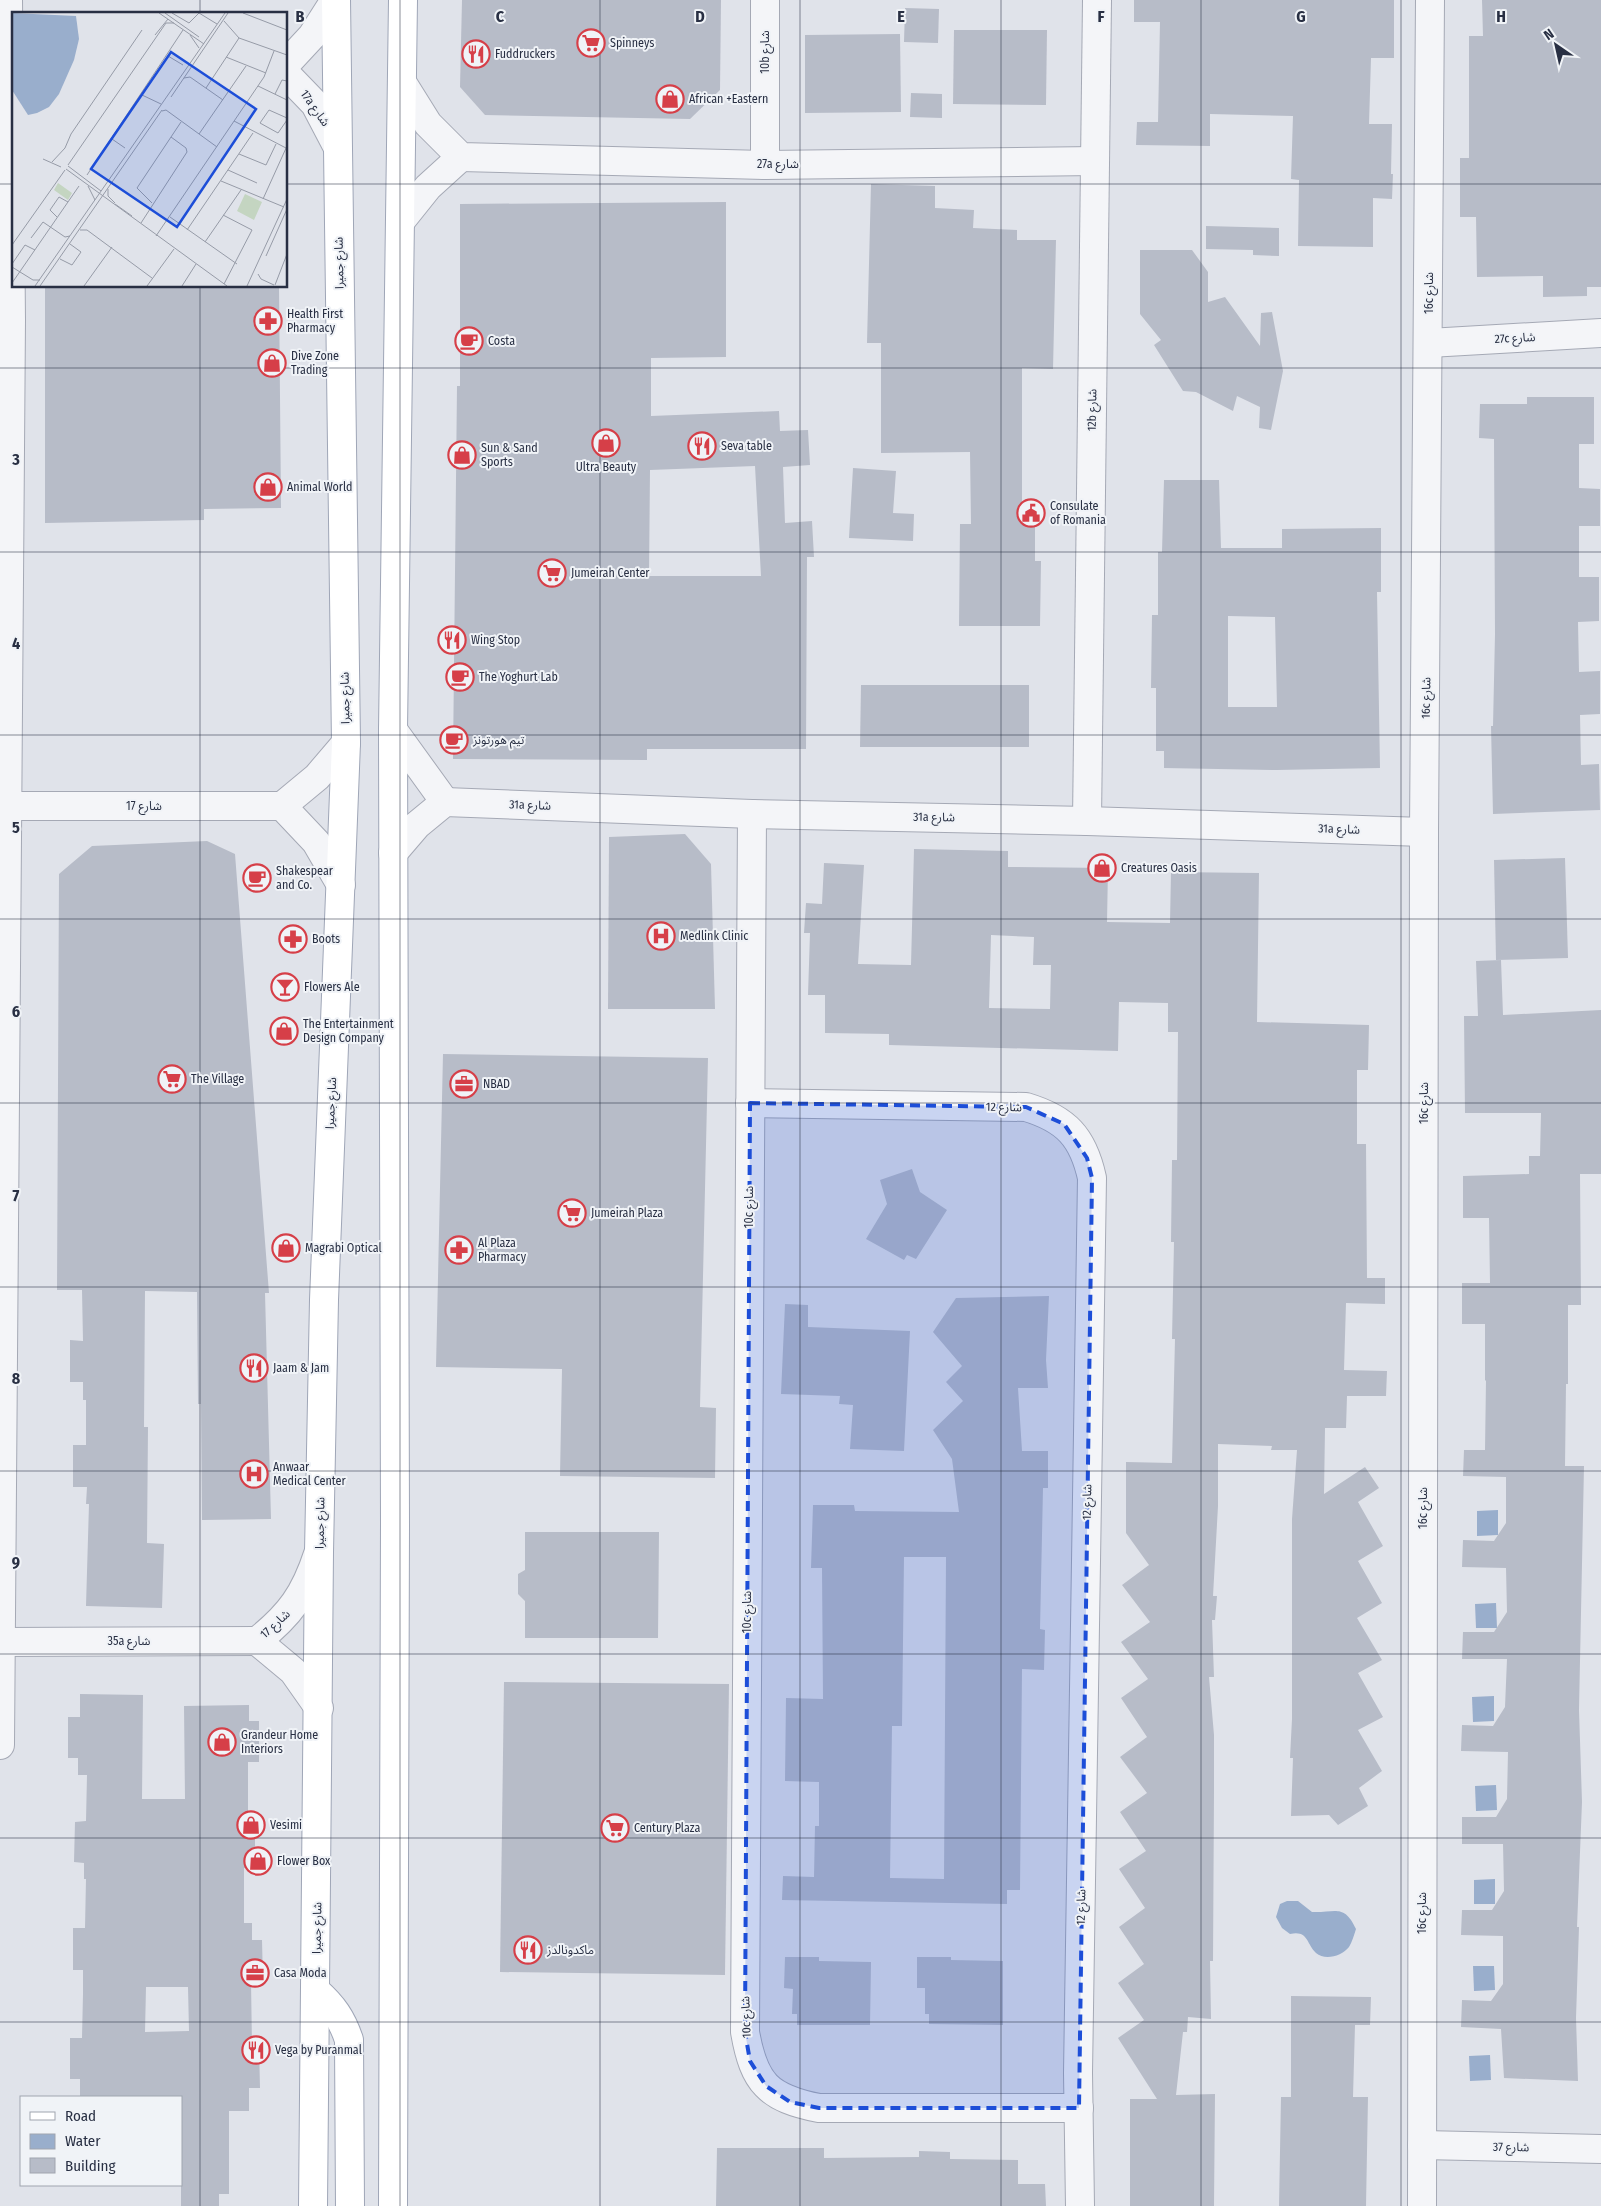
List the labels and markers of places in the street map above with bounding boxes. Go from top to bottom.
supermarket icon: Spinneys [576,28,606,58]
place label: Spinneys [610,36,654,50]
restaurant icon: Fuddruckers [461,39,491,69]
place label: Fuddruckers [495,47,555,61]
shop icon: African +Eastern [655,84,685,114]
place label: African +Eastern [689,92,768,106]
pharmacy icon: Health First Pharmacy [253,306,283,336]
place label: Health First Pharmacy [287,307,343,335]
cafe icon: Costa [454,326,484,356]
place label: Costa [488,334,515,348]
shop icon: Dive Zone Trading [257,348,287,378]
place label: Dive Zone Trading [291,349,339,377]
shop icon: Ultra Beauty [591,428,621,458]
restaurant icon: Seva table [687,431,717,461]
place label: Seva table [721,439,772,453]
shop icon: Sun & Sand Sports [447,440,477,470]
place label: Sun & Sand Sports [481,441,538,469]
place label: Ultra Beauty [576,460,637,474]
shop icon: Animal World [253,472,283,502]
place label: Animal World [287,480,353,494]
public building icon: Consulate of Romania [1016,498,1046,528]
place label: Consulate of Romania [1050,499,1106,527]
supermarket icon: Jumeirah Center [537,558,567,588]
place label: Jumeirah Center [571,566,650,580]
restaurant icon: Wing Stop [437,625,467,655]
place label: Wing Stop [471,633,520,647]
cafe icon: The Yoghurt Lab [445,662,475,692]
place label: The Yoghurt Lab [479,670,558,684]
cafe icon: تيم هورتونز [439,725,469,755]
place label: تيم هورتونز [472,733,525,749]
shop icon: Creatures Oasis [1087,853,1117,883]
place label: Creatures Oasis [1121,861,1197,875]
cafe icon: Shakespear and Co. [242,863,272,893]
place label: Shakespear and Co. [276,864,334,892]
hospital icon: Medlink Clinic [646,921,676,951]
pharmacy icon: Boots [278,924,308,954]
place label: Medlink Clinic [680,929,748,943]
place label: Boots [312,932,340,946]
bar icon: Flowers Ale [270,972,300,1002]
place label: Flowers Ale [304,980,360,994]
shop icon: The Entertainment Design Company [269,1016,299,1046]
place label: The Entertainment Design Company [303,1017,394,1045]
supermarket icon: The Village [157,1064,187,1094]
office icon: NBAD [449,1069,479,1099]
place label: The Village [191,1072,244,1086]
place label: NBAD [483,1077,510,1091]
supermarket icon: Jumeirah Plaza [557,1198,587,1228]
place label: Jumeirah Plaza [591,1206,663,1220]
shop icon: Magrabi Optical [271,1233,301,1263]
pharmacy icon: Al Plaza Pharmacy [444,1235,474,1265]
place label: Al Plaza Pharmacy [478,1236,527,1264]
place label: Magrabi Optical [305,1241,382,1255]
restaurant icon: Jaam & Jam [239,1353,269,1383]
place label: Jaam & Jam [273,1361,329,1375]
hospital icon: Anwaar Medical Center [239,1459,269,1489]
place label: Anwaar Medical Center [273,1460,346,1488]
shop icon: Grandeur Home Interiors [207,1727,237,1757]
place label: Grandeur Home Interiors [241,1728,318,1756]
shop icon: Vesimi [236,1810,266,1840]
supermarket icon: Century Plaza [600,1813,630,1843]
place label: Vesimi [270,1818,302,1832]
place label: Century Plaza [634,1821,700,1835]
shop icon: Flower Box [243,1846,273,1876]
place label: Flower Box [277,1854,331,1868]
restaurant icon: ماكدونالدز [513,1935,543,1965]
place label: ماكدونالدز [546,1943,594,1957]
office icon: Casa Moda [240,1958,270,1988]
place label: Casa Moda [274,1966,327,1980]
restaurant icon: Vega by Puranmal [241,2035,271,2065]
place label: Vega by Puranmal [275,2043,362,2057]

